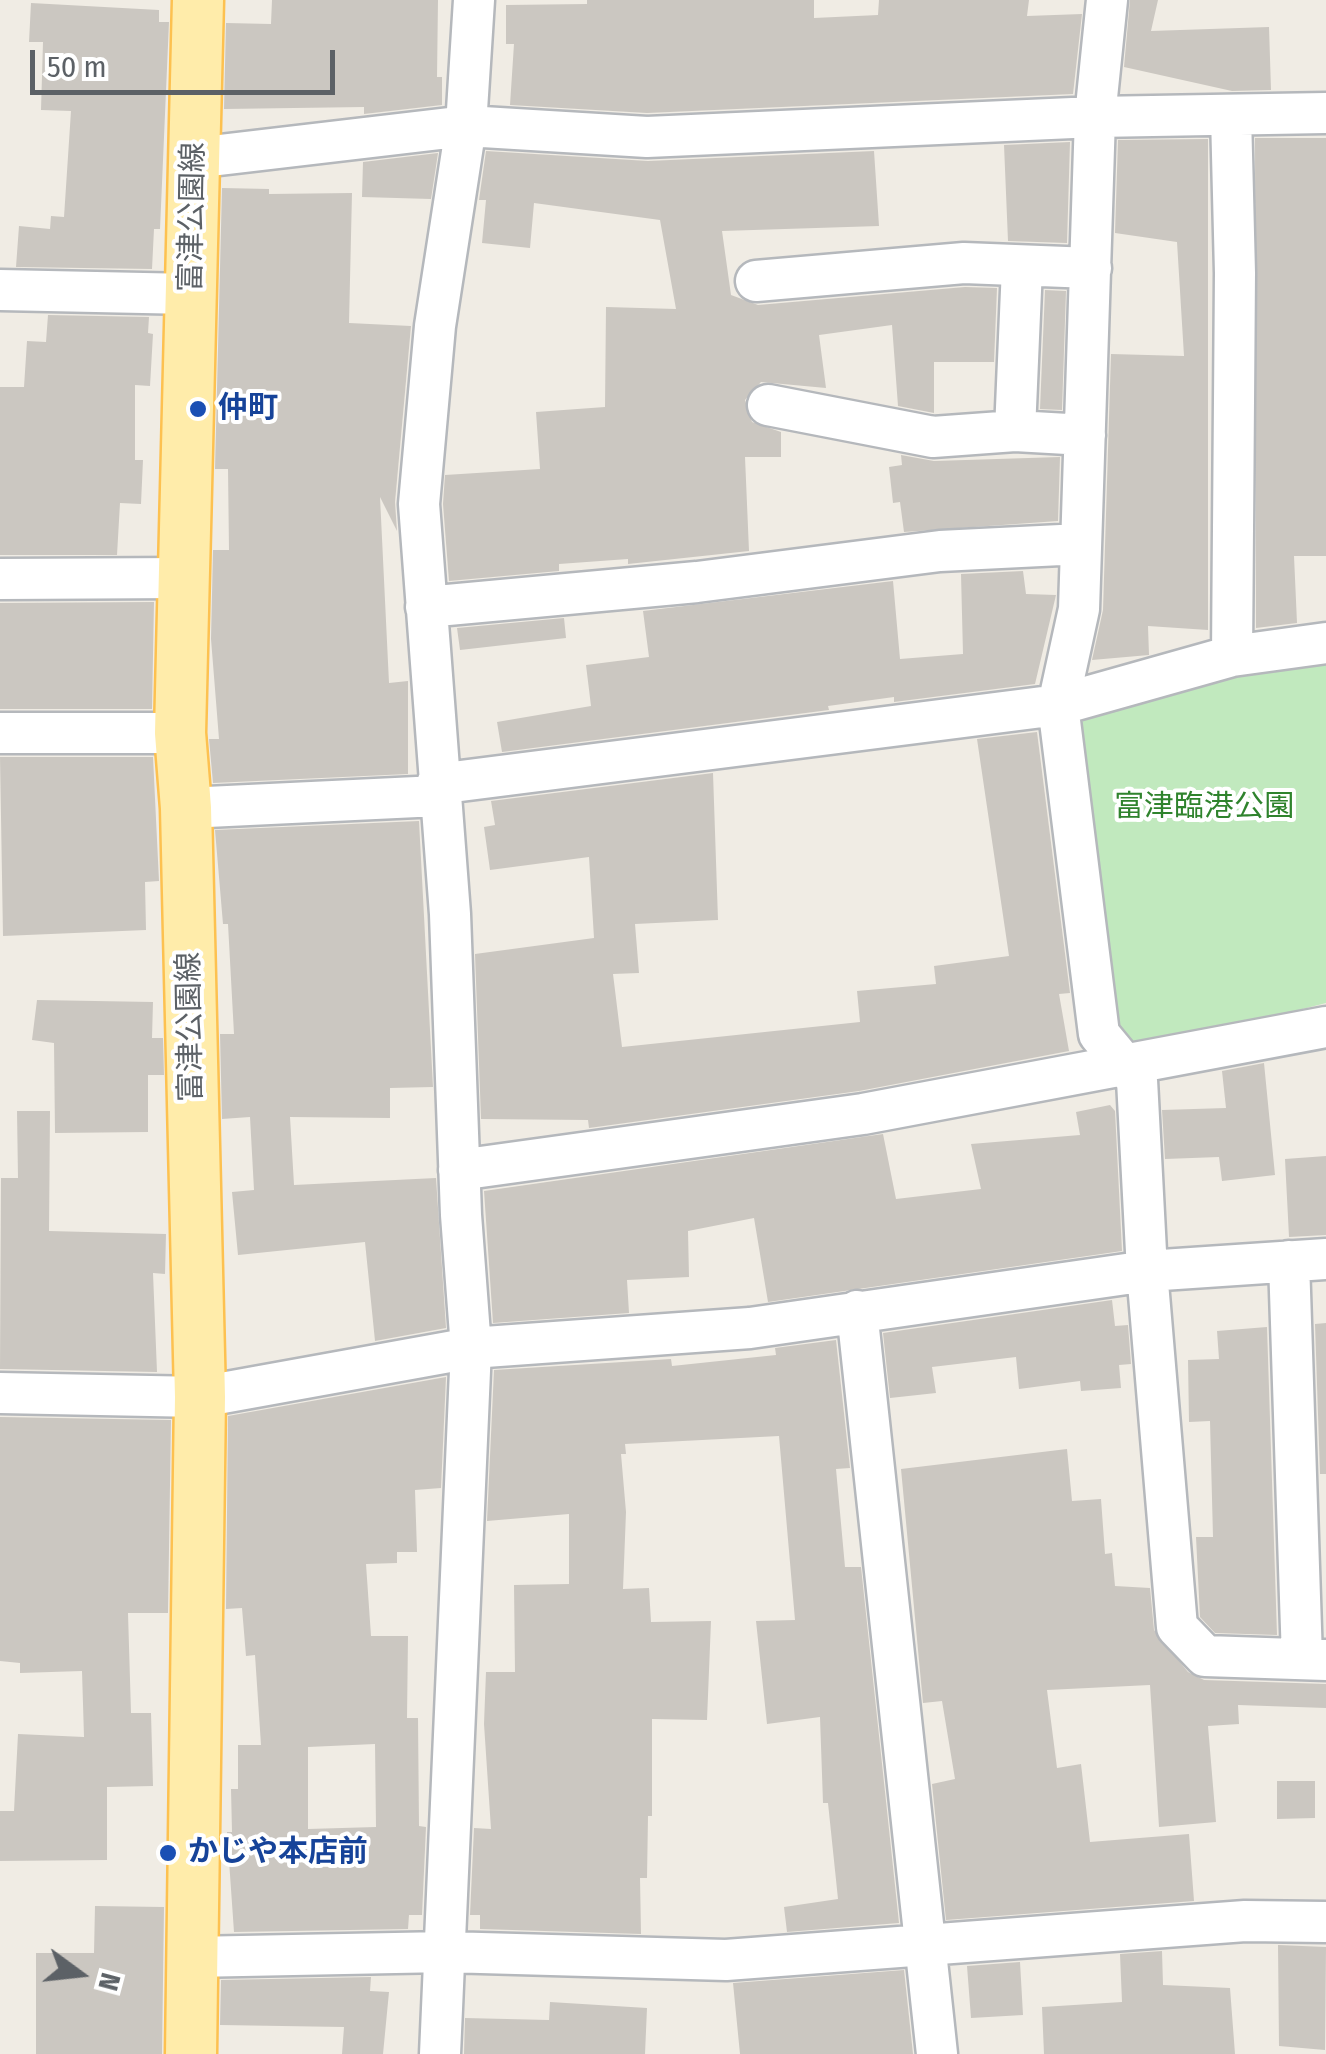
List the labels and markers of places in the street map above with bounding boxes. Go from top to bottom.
place label: 仲町 [218,391,278,427]
marker: 仲町 [187,398,209,420]
place label: かじや本店前 [188,1835,368,1871]
marker: かじや本店前 [157,1842,179,1864]

